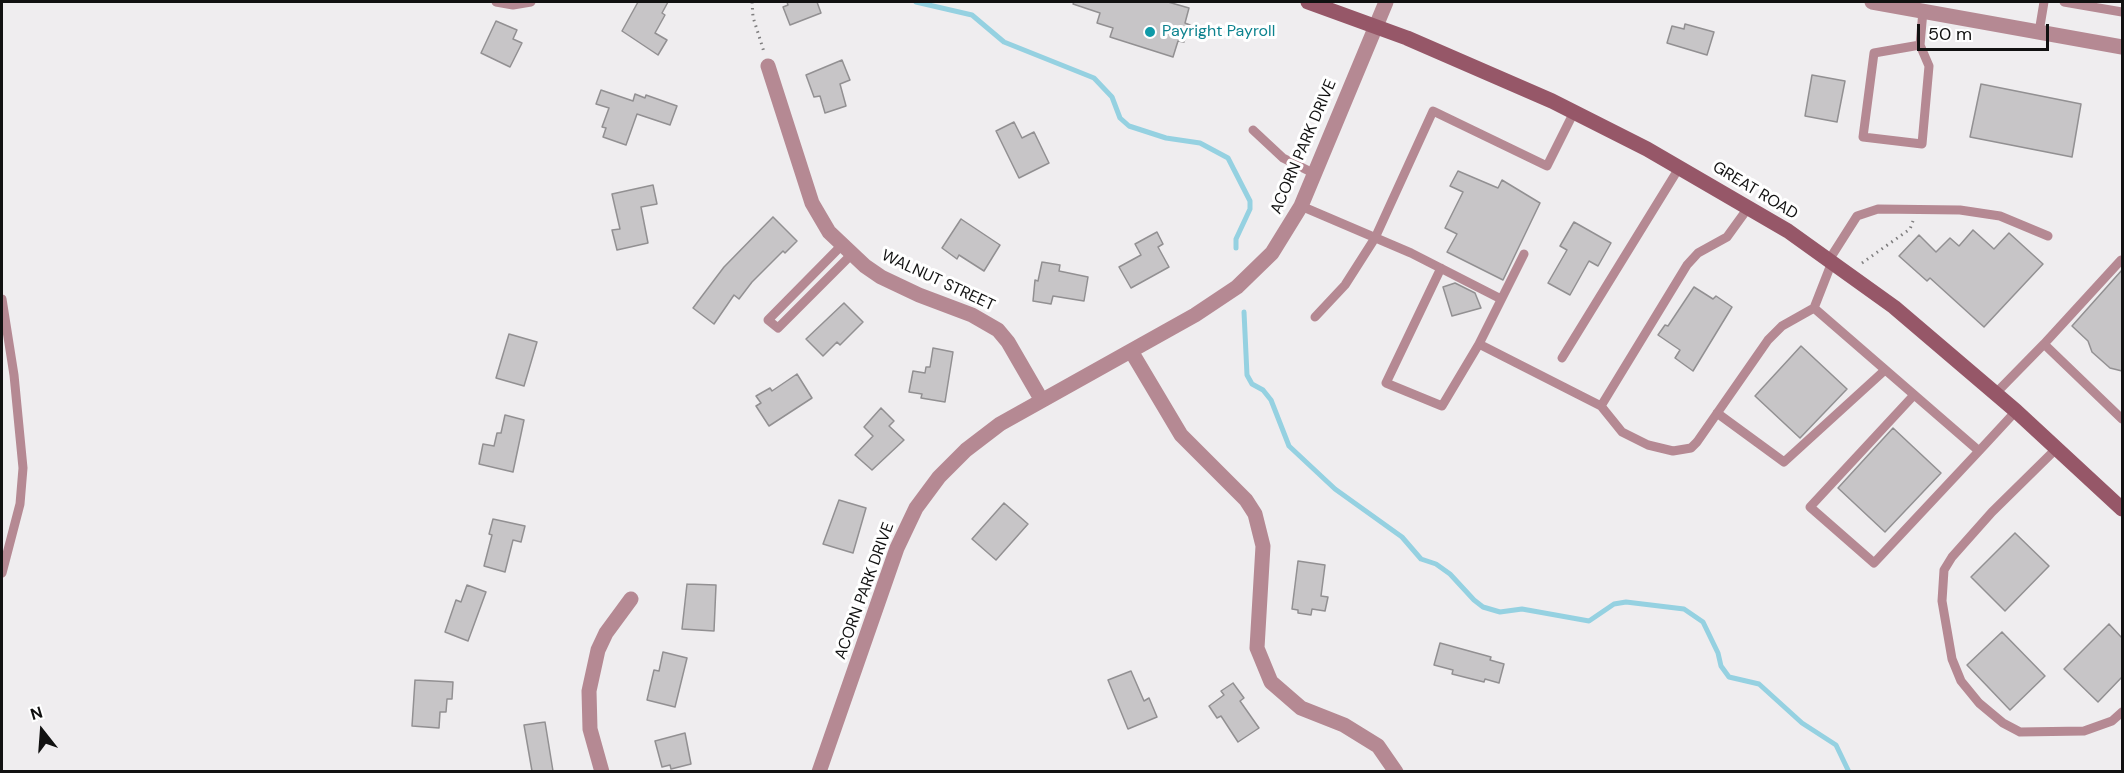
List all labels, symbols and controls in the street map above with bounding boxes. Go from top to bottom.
scale bar [1920,12,2052,50]
place label: Payright Payroll [1162,22,1275,42]
text: 50 m [1928,22,1972,46]
marker: Payright Payroll [1143,25,1157,39]
street label: ACORN PARK DRIVE [1267,77,1341,217]
street label: GREAT ROAD [1709,158,1801,224]
street label: WALNUT STREET [878,246,998,316]
street label: ACORN PARK DRIVE [831,520,899,662]
north arrow [12,701,72,761]
text: N [28,702,45,725]

